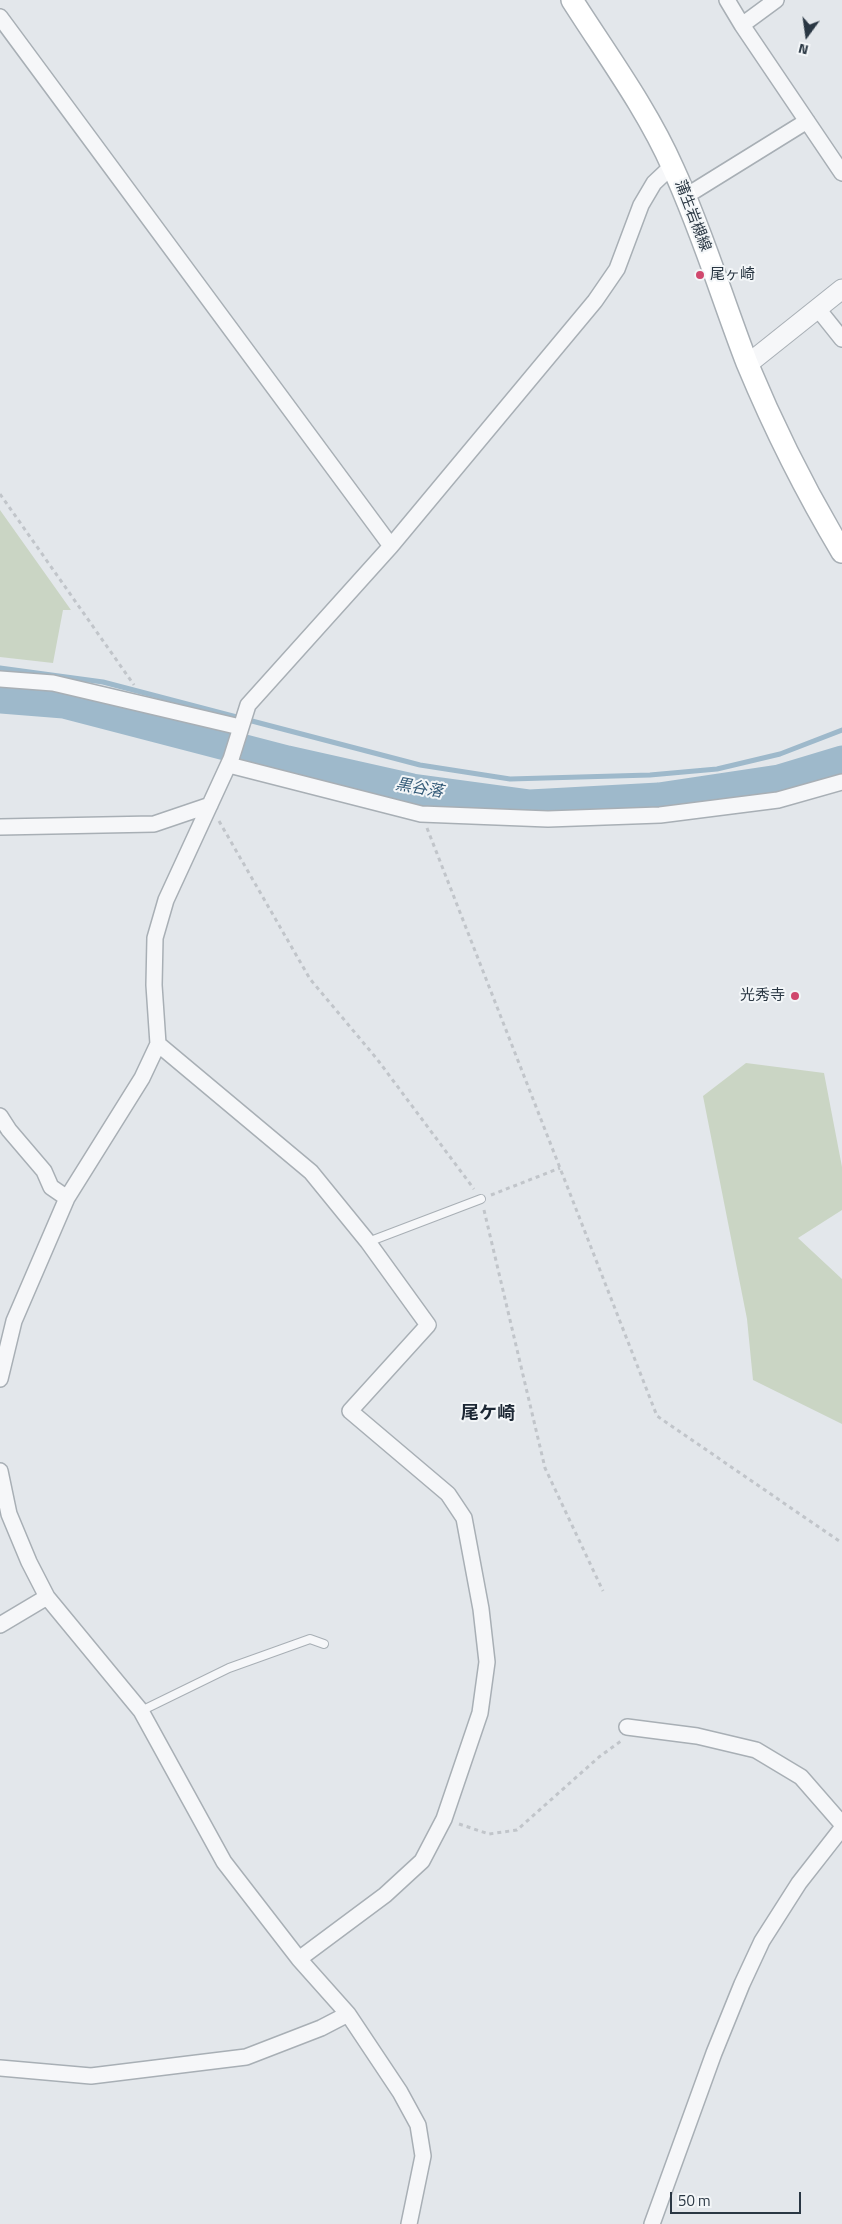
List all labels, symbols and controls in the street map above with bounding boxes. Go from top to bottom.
north arrow [782,10,832,60]
text: N [796,39,811,61]
street label: 蒲生岩槻線 [670,178,714,254]
place label: 尾ヶ崎 [710,266,755,284]
marker: 尾ヶ崎 [694,269,706,281]
water label: 黒谷落 [394,775,444,803]
place label: 光秀寺 [740,987,785,1005]
marker: 光秀寺 [789,990,801,1002]
district label: 尾ケ崎 [461,1404,515,1426]
scale bar [672,2182,803,2214]
text: 50 m [678,2189,711,2212]

